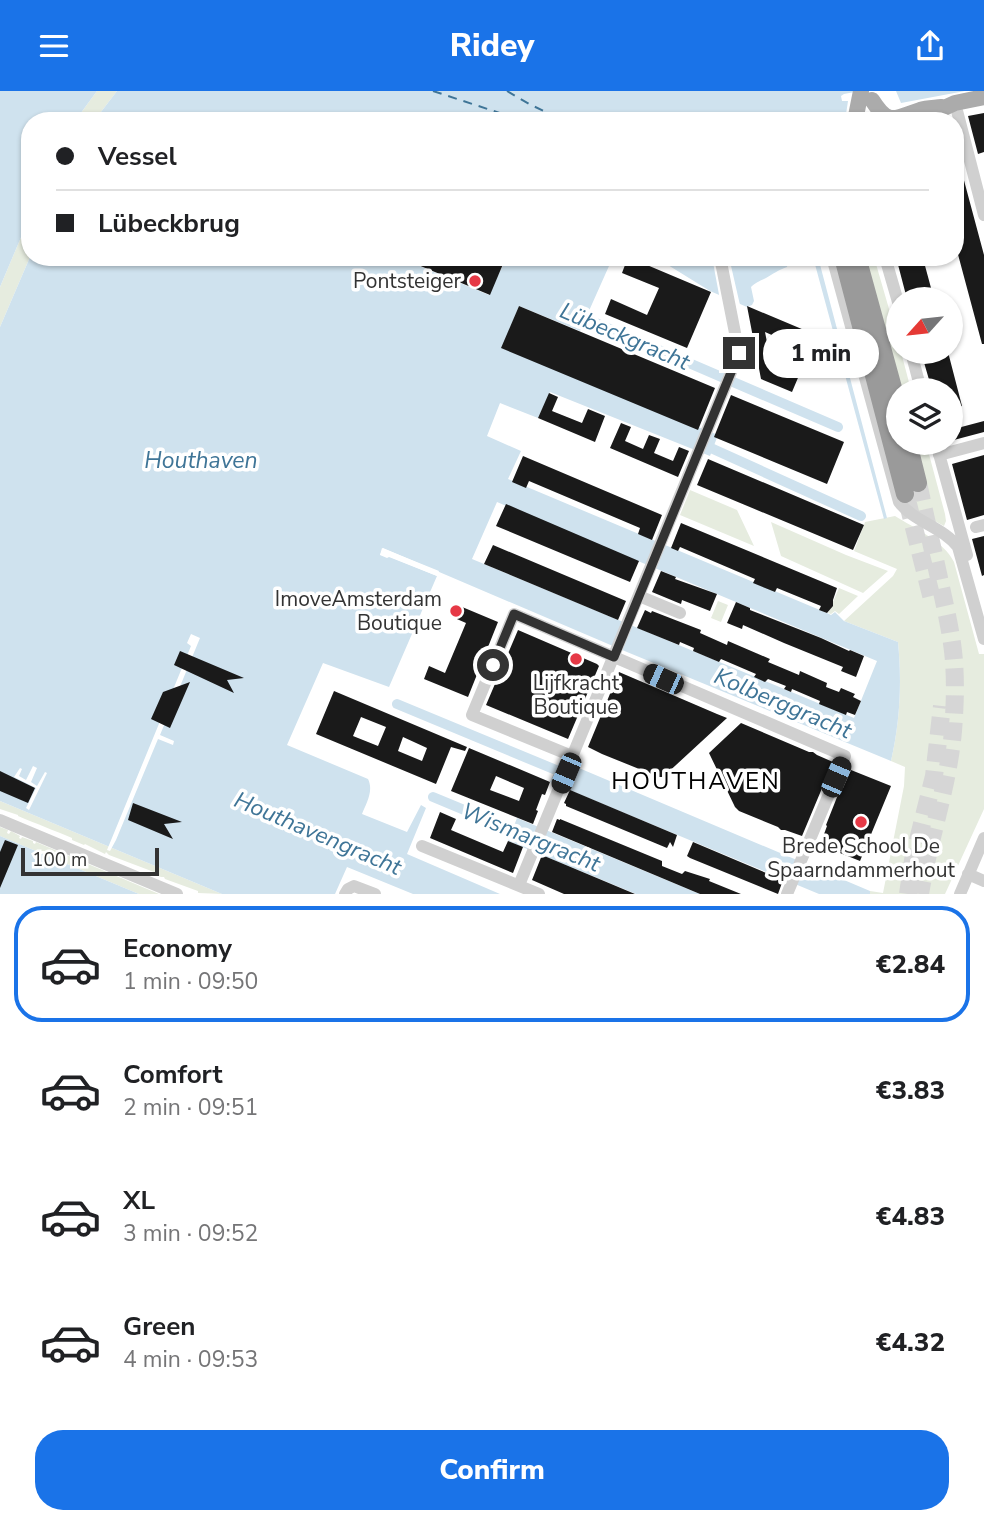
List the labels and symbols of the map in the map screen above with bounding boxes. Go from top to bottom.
place label: Pontsteiger [353,267,461,295]
marker: Pontsteiger [467,273,483,289]
north arrow [886,287,962,364]
water label: Lübeckgracht [555,295,695,378]
callout: 1 min [764,329,879,377]
route end [723,337,755,369]
water label: Houthaven [144,445,258,476]
place label: ImoveAmsterdam Boutique [275,585,442,637]
marker: ImoveAmsterdam Boutique [448,603,464,619]
route start [477,649,509,681]
marker: Lijfkracht Boutique [568,651,584,667]
car [640,661,687,697]
water label: Kolberggracht [709,661,857,747]
place label: Lijfkracht Boutique [533,669,620,721]
car [549,750,584,796]
car [819,754,854,800]
district label: HOUTHAVEN [611,765,781,797]
water label: Houthavengracht [229,784,407,883]
water label: Wismargracht [457,796,606,880]
marker: Brede School De Spaarndammerhout [853,814,869,830]
place label: Brede School De Spaarndammerhout [767,832,955,884]
scale bar [21,845,159,877]

